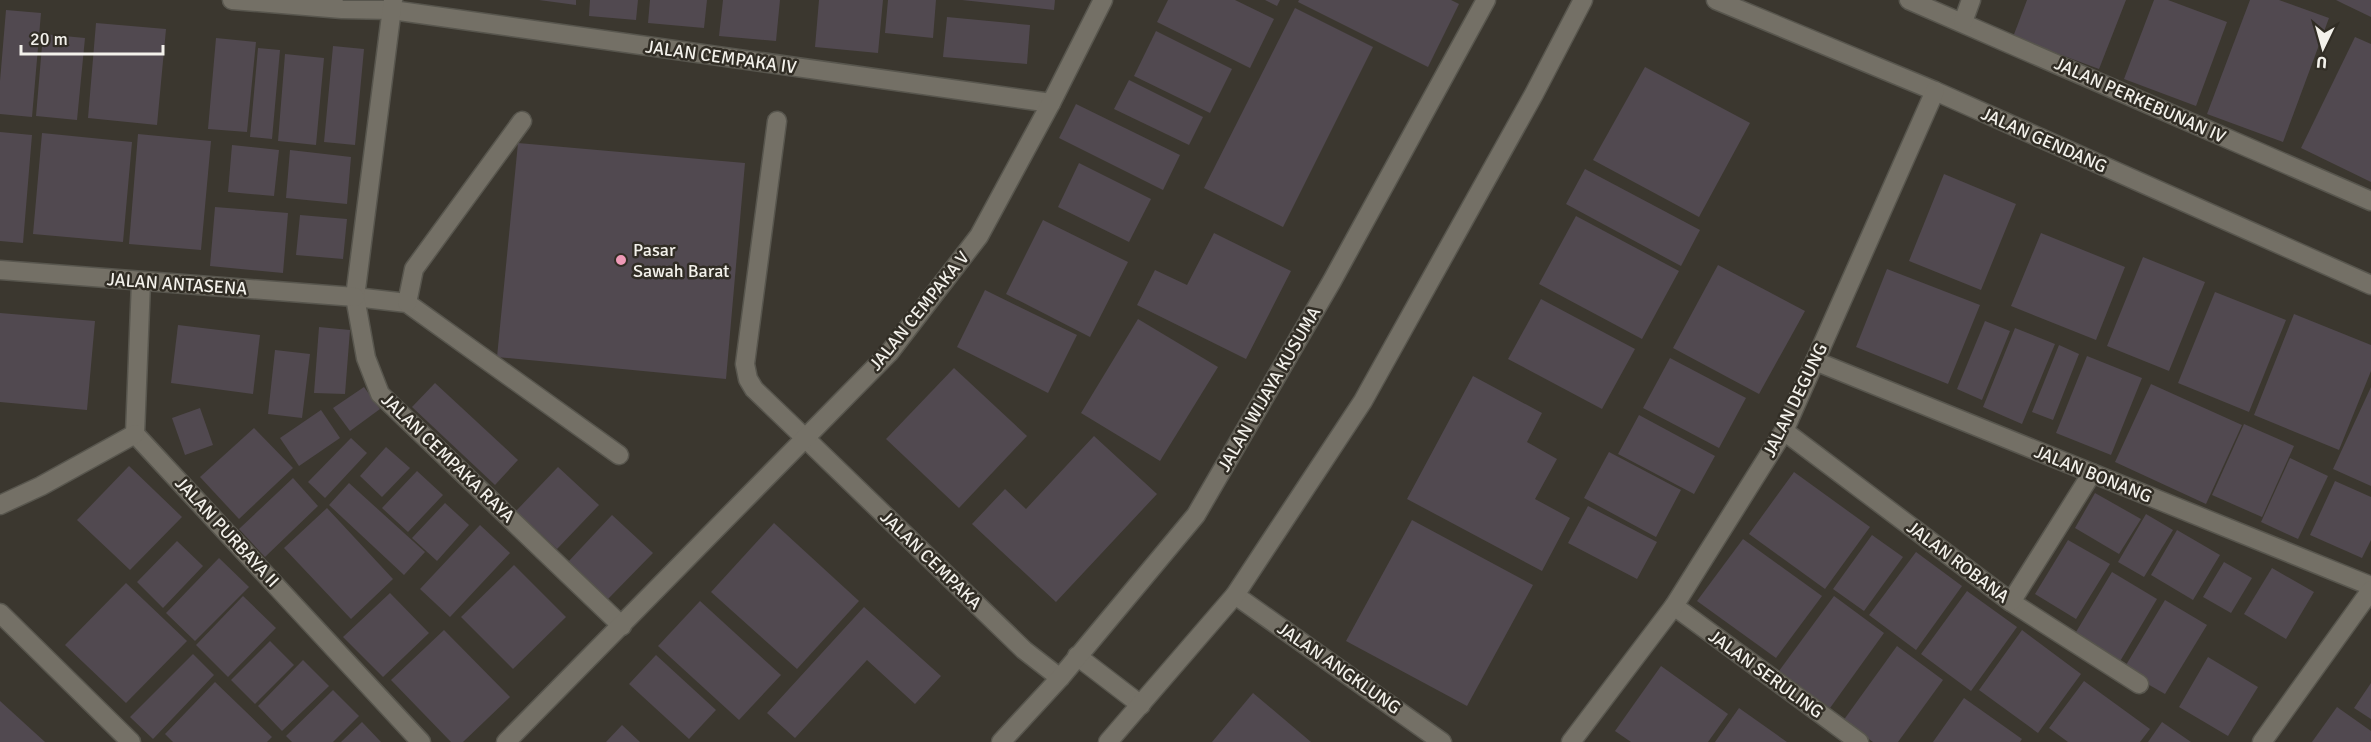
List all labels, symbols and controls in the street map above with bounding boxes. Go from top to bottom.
scale bar [21,18,164,56]
north arrow [2293,18,2353,78]
text: 20 m [30,28,68,50]
street label: JALAN CEMPAKA IV [644,36,799,79]
street label: JALAN PERKEBUNAN IV [2051,52,2230,148]
text: U [2316,52,2328,72]
street label: JALAN GENDANG [1978,102,2110,178]
place label: Pasar Sawah Barat [633,239,729,282]
street label: JALAN CEMPAKA V [864,246,974,375]
marker: Pasar Sawah Barat [614,253,628,267]
street label: JALAN ANTASENA [106,268,248,300]
street label: JALAN WIJAYA KUSUMA [1213,303,1325,475]
street label: JALAN DEGUNG [1758,339,1832,461]
street label: JALAN CEMPAKA RAYA [377,389,519,527]
street label: JALAN BONANG [2031,440,2155,508]
street label: JALAN PURBAYA II [170,472,284,592]
street label: JALAN CEMPAKA [876,506,986,614]
street label: JALAN ROBANA [1902,516,2014,608]
street label: JALAN ANGKLUNG [1273,617,1405,719]
street label: JALAN SERULING [1704,625,1828,723]

